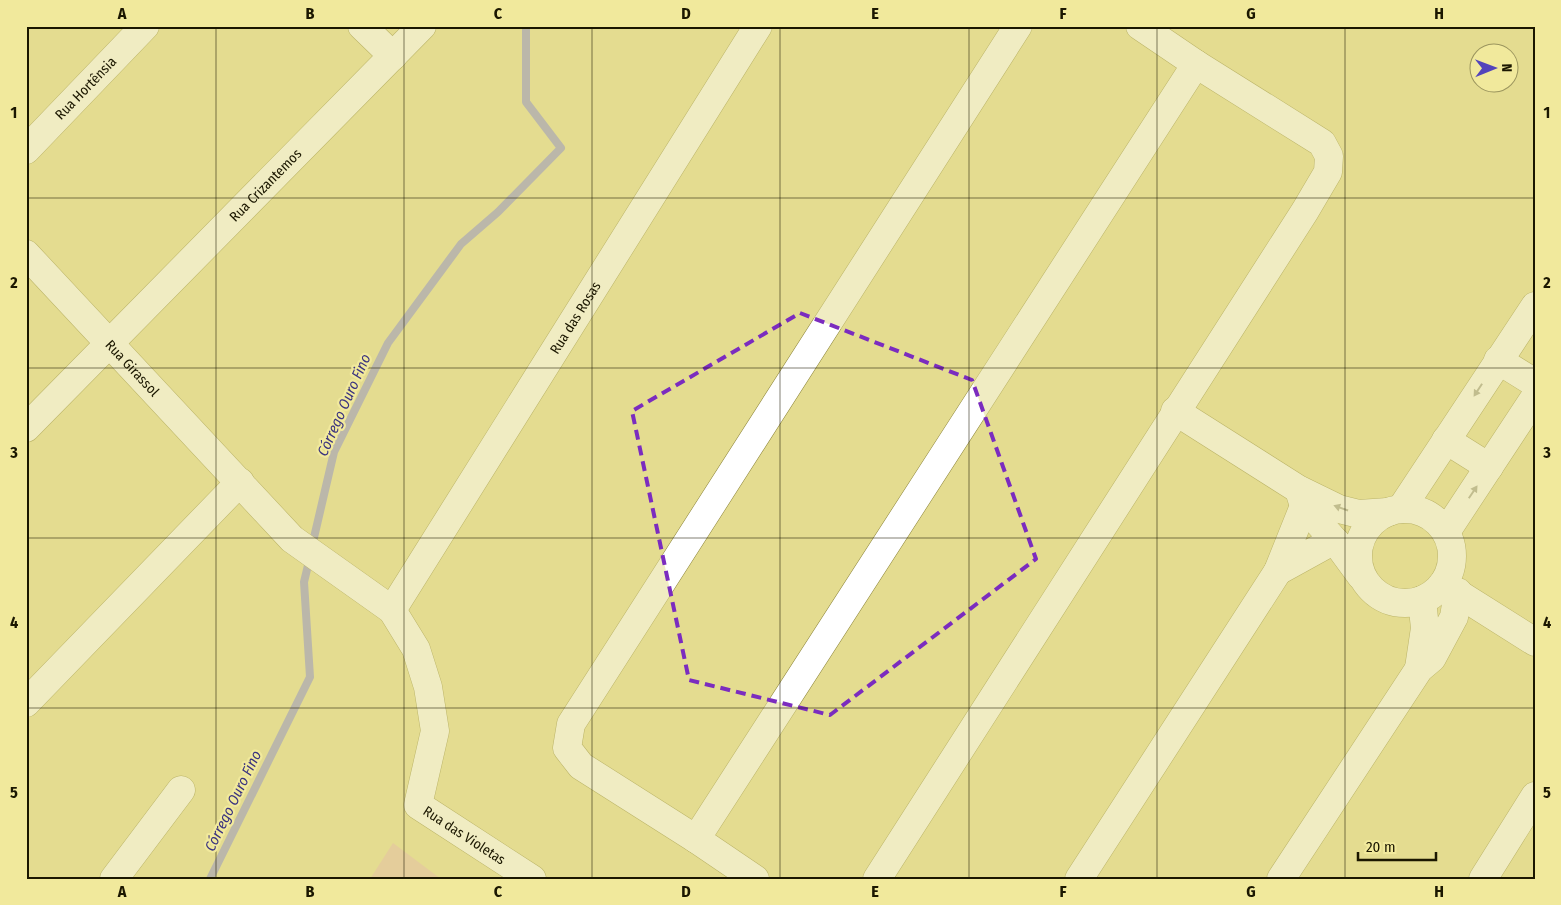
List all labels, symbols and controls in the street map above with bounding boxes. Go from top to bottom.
text: A [117,4,127,23]
text: B [306,4,315,23]
text: C [494,4,503,23]
text: D [681,4,691,23]
text: E [871,4,879,23]
text: F [1059,4,1067,23]
text: G [1246,4,1256,23]
text: H [1434,4,1444,23]
north arrow [1468,42,1518,92]
street label: Rua Hortênsia [52,53,120,123]
text: N [1498,63,1515,72]
text: 1 [11,103,17,122]
text: 1 [1544,103,1550,122]
street label: Rua Crizantemos [226,145,305,225]
text: 2 [9,273,18,292]
text: 2 [1542,273,1551,292]
street label: Rua das Rosas [547,279,605,357]
street label: Rua Girassol [102,337,163,400]
water label: Córrego Ouro Fino [313,351,375,459]
one-way arrow [1473,383,1483,397]
text: 3 [9,443,18,462]
text: 3 [1542,443,1551,462]
one-way arrow [1468,485,1477,498]
one-way arrow [1333,504,1348,512]
text: 4 [10,613,18,632]
text: 4 [1543,613,1551,632]
water label: Córrego Ouro Fino [201,748,265,854]
text: 5 [10,783,18,802]
text: 5 [1543,783,1551,802]
street label: Rua das Violetas [420,803,508,868]
scale bar [1358,830,1436,862]
text: 20 m [1366,838,1396,856]
text: A [117,882,127,901]
text: B [306,882,315,901]
text: C [494,882,503,901]
text: D [681,882,691,901]
text: E [871,882,879,901]
text: F [1059,882,1067,901]
text: G [1246,882,1256,901]
text: H [1434,882,1444,901]

